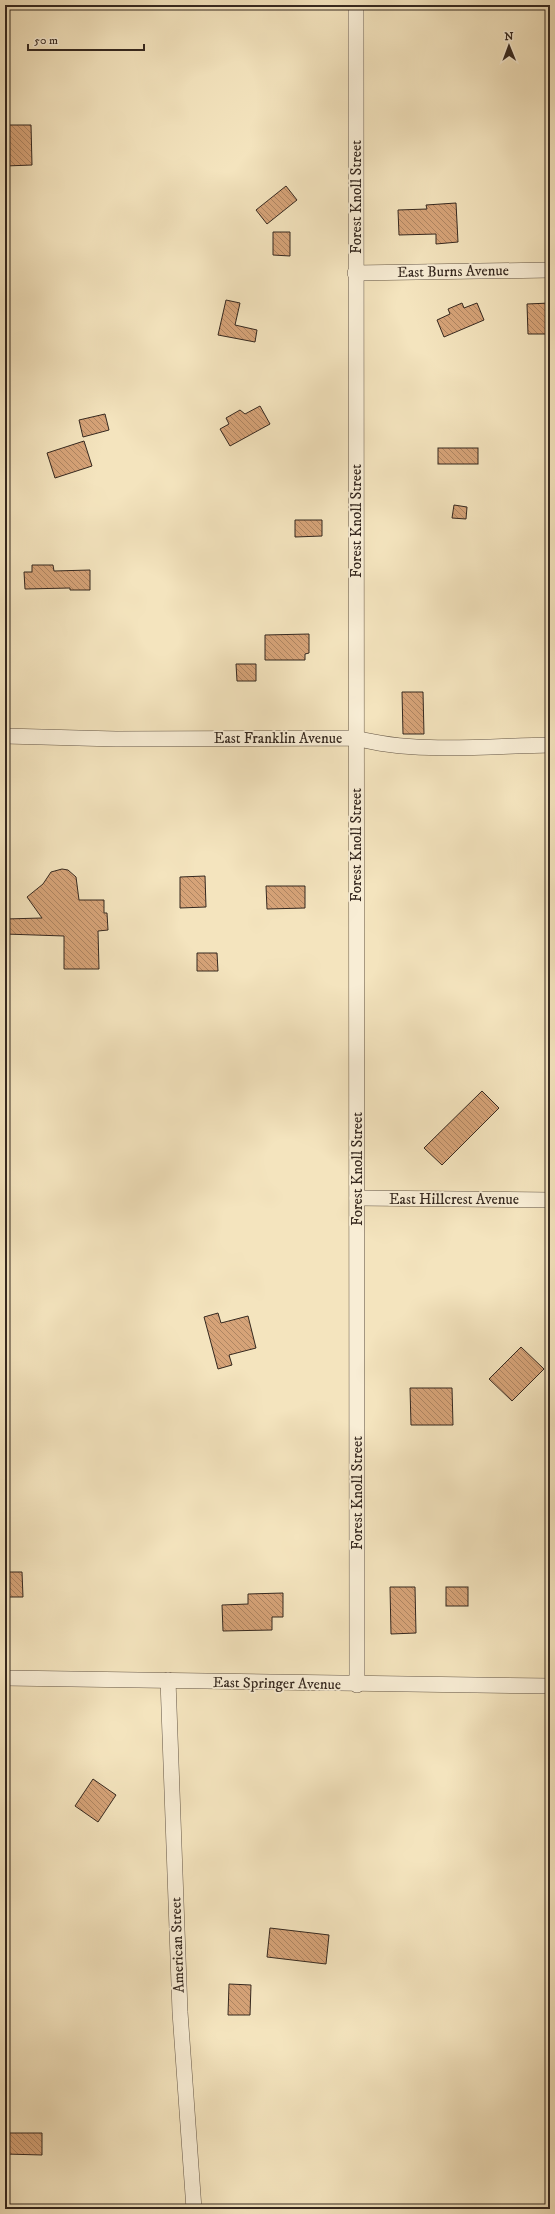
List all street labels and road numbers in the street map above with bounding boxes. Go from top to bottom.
street label: Forest Knoll Street [347,140,366,254]
street label: East Burns Avenue [397,261,509,282]
street label: Forest Knoll Street [347,464,366,578]
street label: East Franklin Avenue [214,729,342,748]
street label: Forest Knoll Street [347,788,366,902]
street label: Forest Knoll Street [348,1112,367,1226]
street label: East Hillcrest Avenue [389,1190,519,1209]
street label: Forest Knoll Street [348,1436,367,1550]
street label: East Springer Avenue [213,1673,341,1694]
street label: American Street [166,1897,189,1993]

